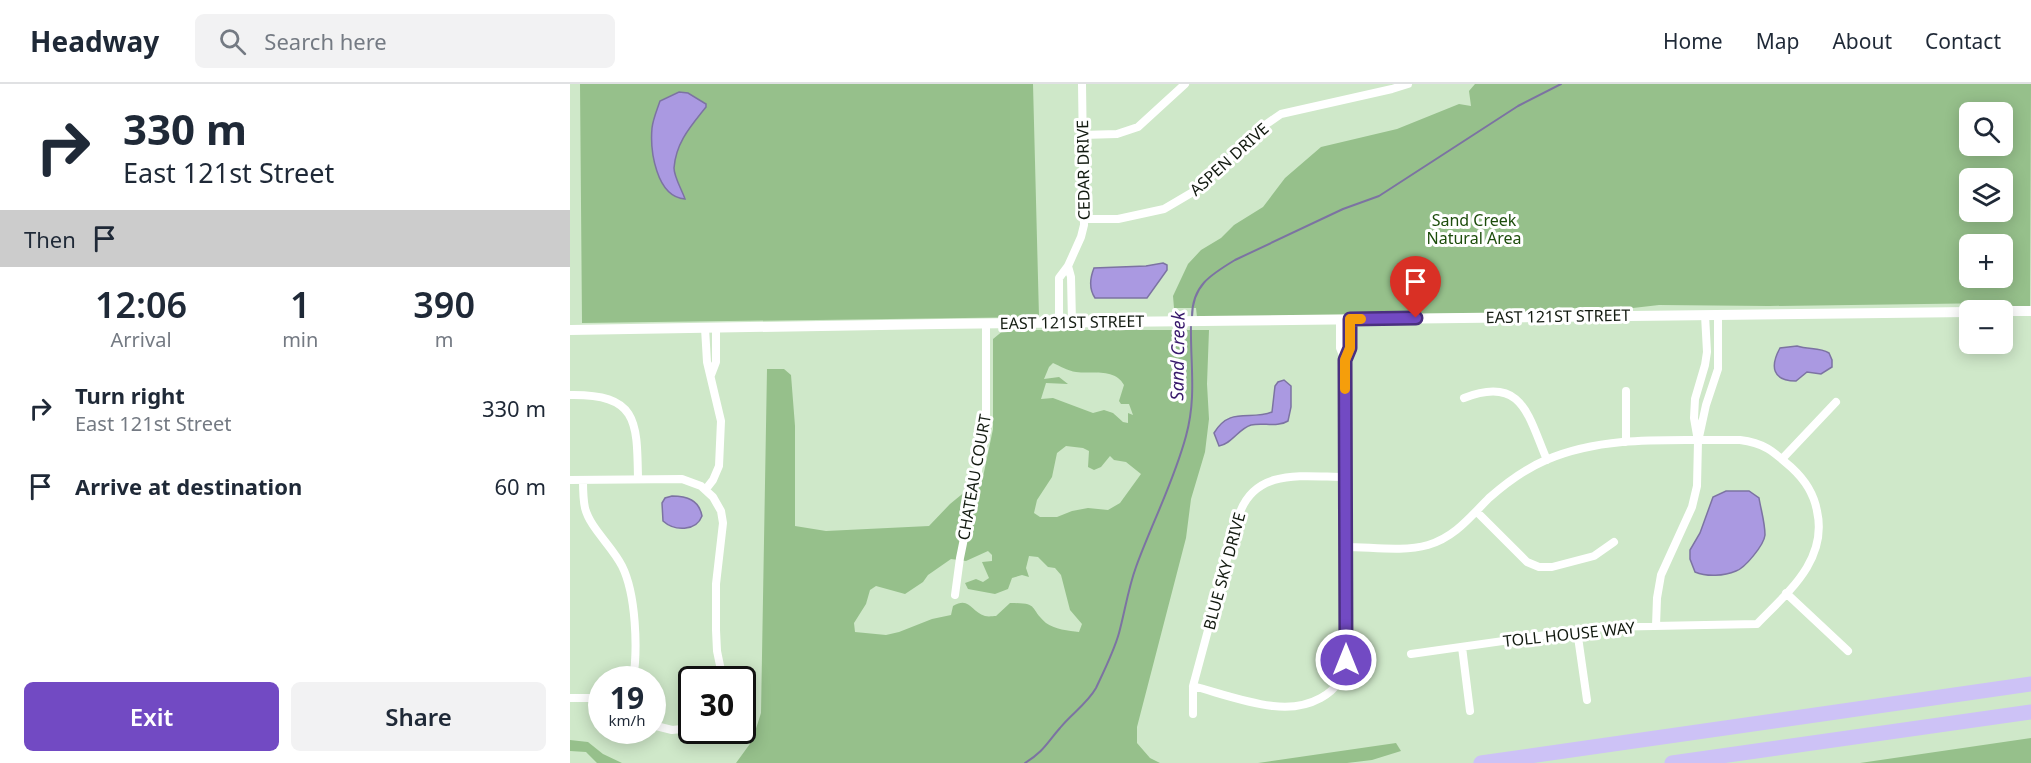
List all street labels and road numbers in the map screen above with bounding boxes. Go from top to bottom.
street label: ASPEN DRIVE [1185,118,1273,200]
street label: CEDAR DRIVE [1071,120,1095,220]
street label: EAST 121ST STREET [1486,304,1631,328]
street label: EAST 121ST STREET [1000,310,1145,334]
street label: CHATEAU COURT [952,412,996,542]
street label: BLUE SKY DRIVE [1198,510,1250,632]
street label: TOLL HOUSE WAY [1502,616,1637,652]

